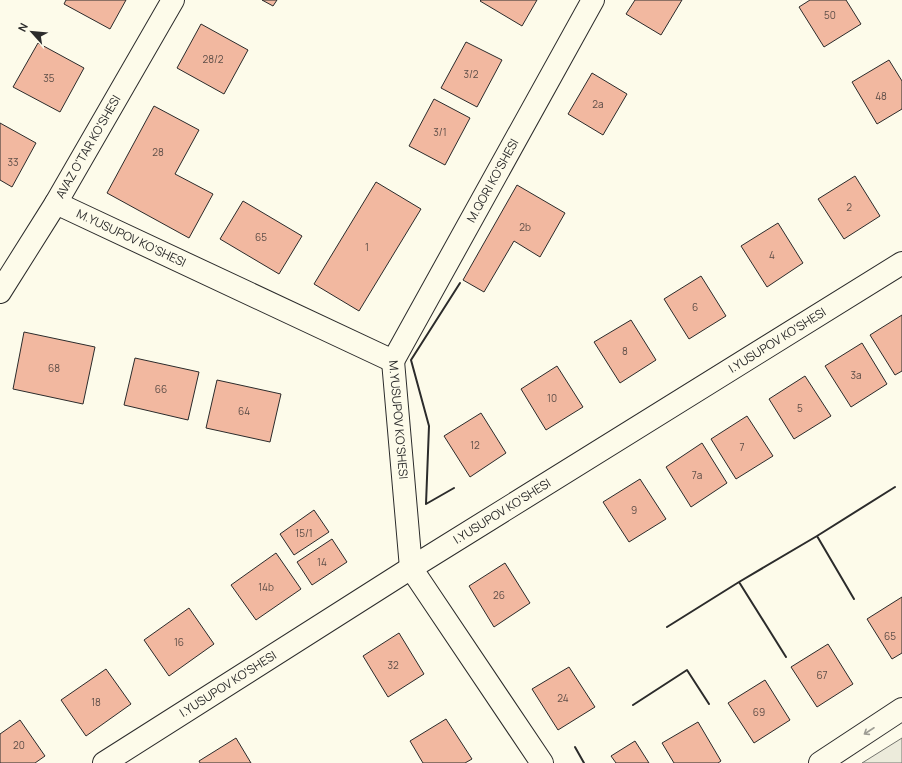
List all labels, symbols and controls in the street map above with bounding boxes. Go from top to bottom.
house number: 50 [824,8,836,22]
north arrow [12,12,52,52]
text: N [14,20,31,34]
house number: 28/2 [202,52,224,66]
house number: 3/2 [463,67,479,81]
house number: 35 [43,71,55,85]
house number: 48 [875,89,887,103]
street label: AVAZ O'TAR KO'SHESI [52,92,124,201]
house number: 2a [592,97,604,111]
house number: 3/1 [433,125,447,139]
street label: M.QORI KO'SHESI [462,136,522,226]
house number: 28 [152,145,164,159]
house number: 33 [7,155,19,169]
house number: 2 [846,200,852,214]
street label: M.YUSUPOV KO'SHESI [74,205,189,271]
house number: 2b [519,220,531,234]
house number: 65 [255,230,267,244]
house number: 1 [365,240,369,254]
house number: 4 [769,248,775,262]
house number: 6 [692,300,698,314]
street label: I.YUSUPOV KO'SHESI [725,303,829,377]
house number: 8 [622,344,628,358]
street label: M.YUSUPOV KO'SHESI [385,360,412,480]
house number: 68 [48,361,60,375]
house number: 3a [850,368,862,382]
house number: 66 [155,382,167,396]
house number: 10 [547,391,557,405]
house number: 5 [797,401,803,415]
house number: 64 [238,404,250,418]
house number: 12 [470,438,480,452]
house number: 7 [739,440,745,454]
house number: 7a [692,468,702,482]
street label: I.YUSUPOV KO'SHESI [450,474,554,548]
house number: 9 [631,503,637,517]
house number: 15/1 [295,526,313,540]
house number: 14 [317,555,327,569]
house number: 14b [258,580,274,594]
house number: 26 [493,588,505,602]
house number: 65 [884,629,896,643]
house number: 16 [174,635,184,649]
street label: I.YUSUPOV KO'SHESI [176,647,280,721]
house number: 32 [387,658,399,672]
house number: 67 [816,668,828,682]
house number: 24 [557,691,569,705]
house number: 18 [91,695,101,709]
house number: 69 [753,705,765,719]
one-way arrow [864,727,875,735]
house number: 20 [13,738,25,752]

